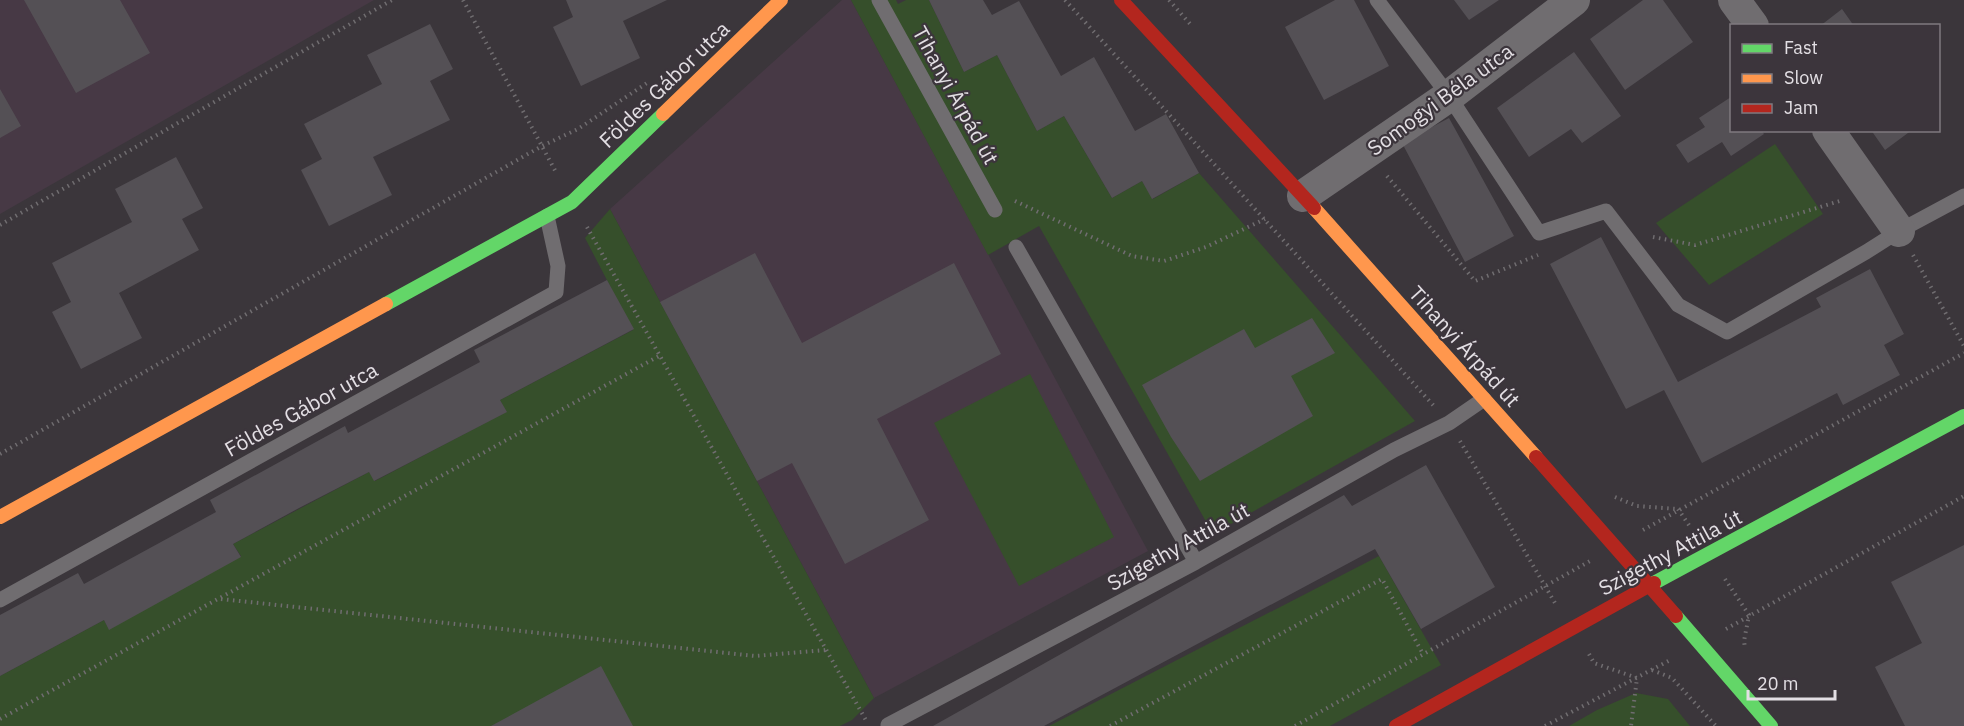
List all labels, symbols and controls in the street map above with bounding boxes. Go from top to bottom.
street label: Földes Gábor utca [593,15,735,153]
street label: Tihanyi Árpád út [906,21,1006,169]
legend [1730,24,1940,132]
text: Fast [1784,36,1818,59]
street label: Somogyi Béla utca [1361,37,1519,161]
text: Slow [1784,66,1823,89]
text: Jam [1784,96,1819,119]
street label: Tihanyi Árpád út [1403,279,1527,413]
street label: Földes Gábor utca [219,355,383,463]
street label: Szigethy Attila út [1102,495,1254,597]
street label: Szigethy Attila út [1593,502,1747,602]
scale bar [1748,663,1835,701]
text: 20 m [1757,672,1799,695]

